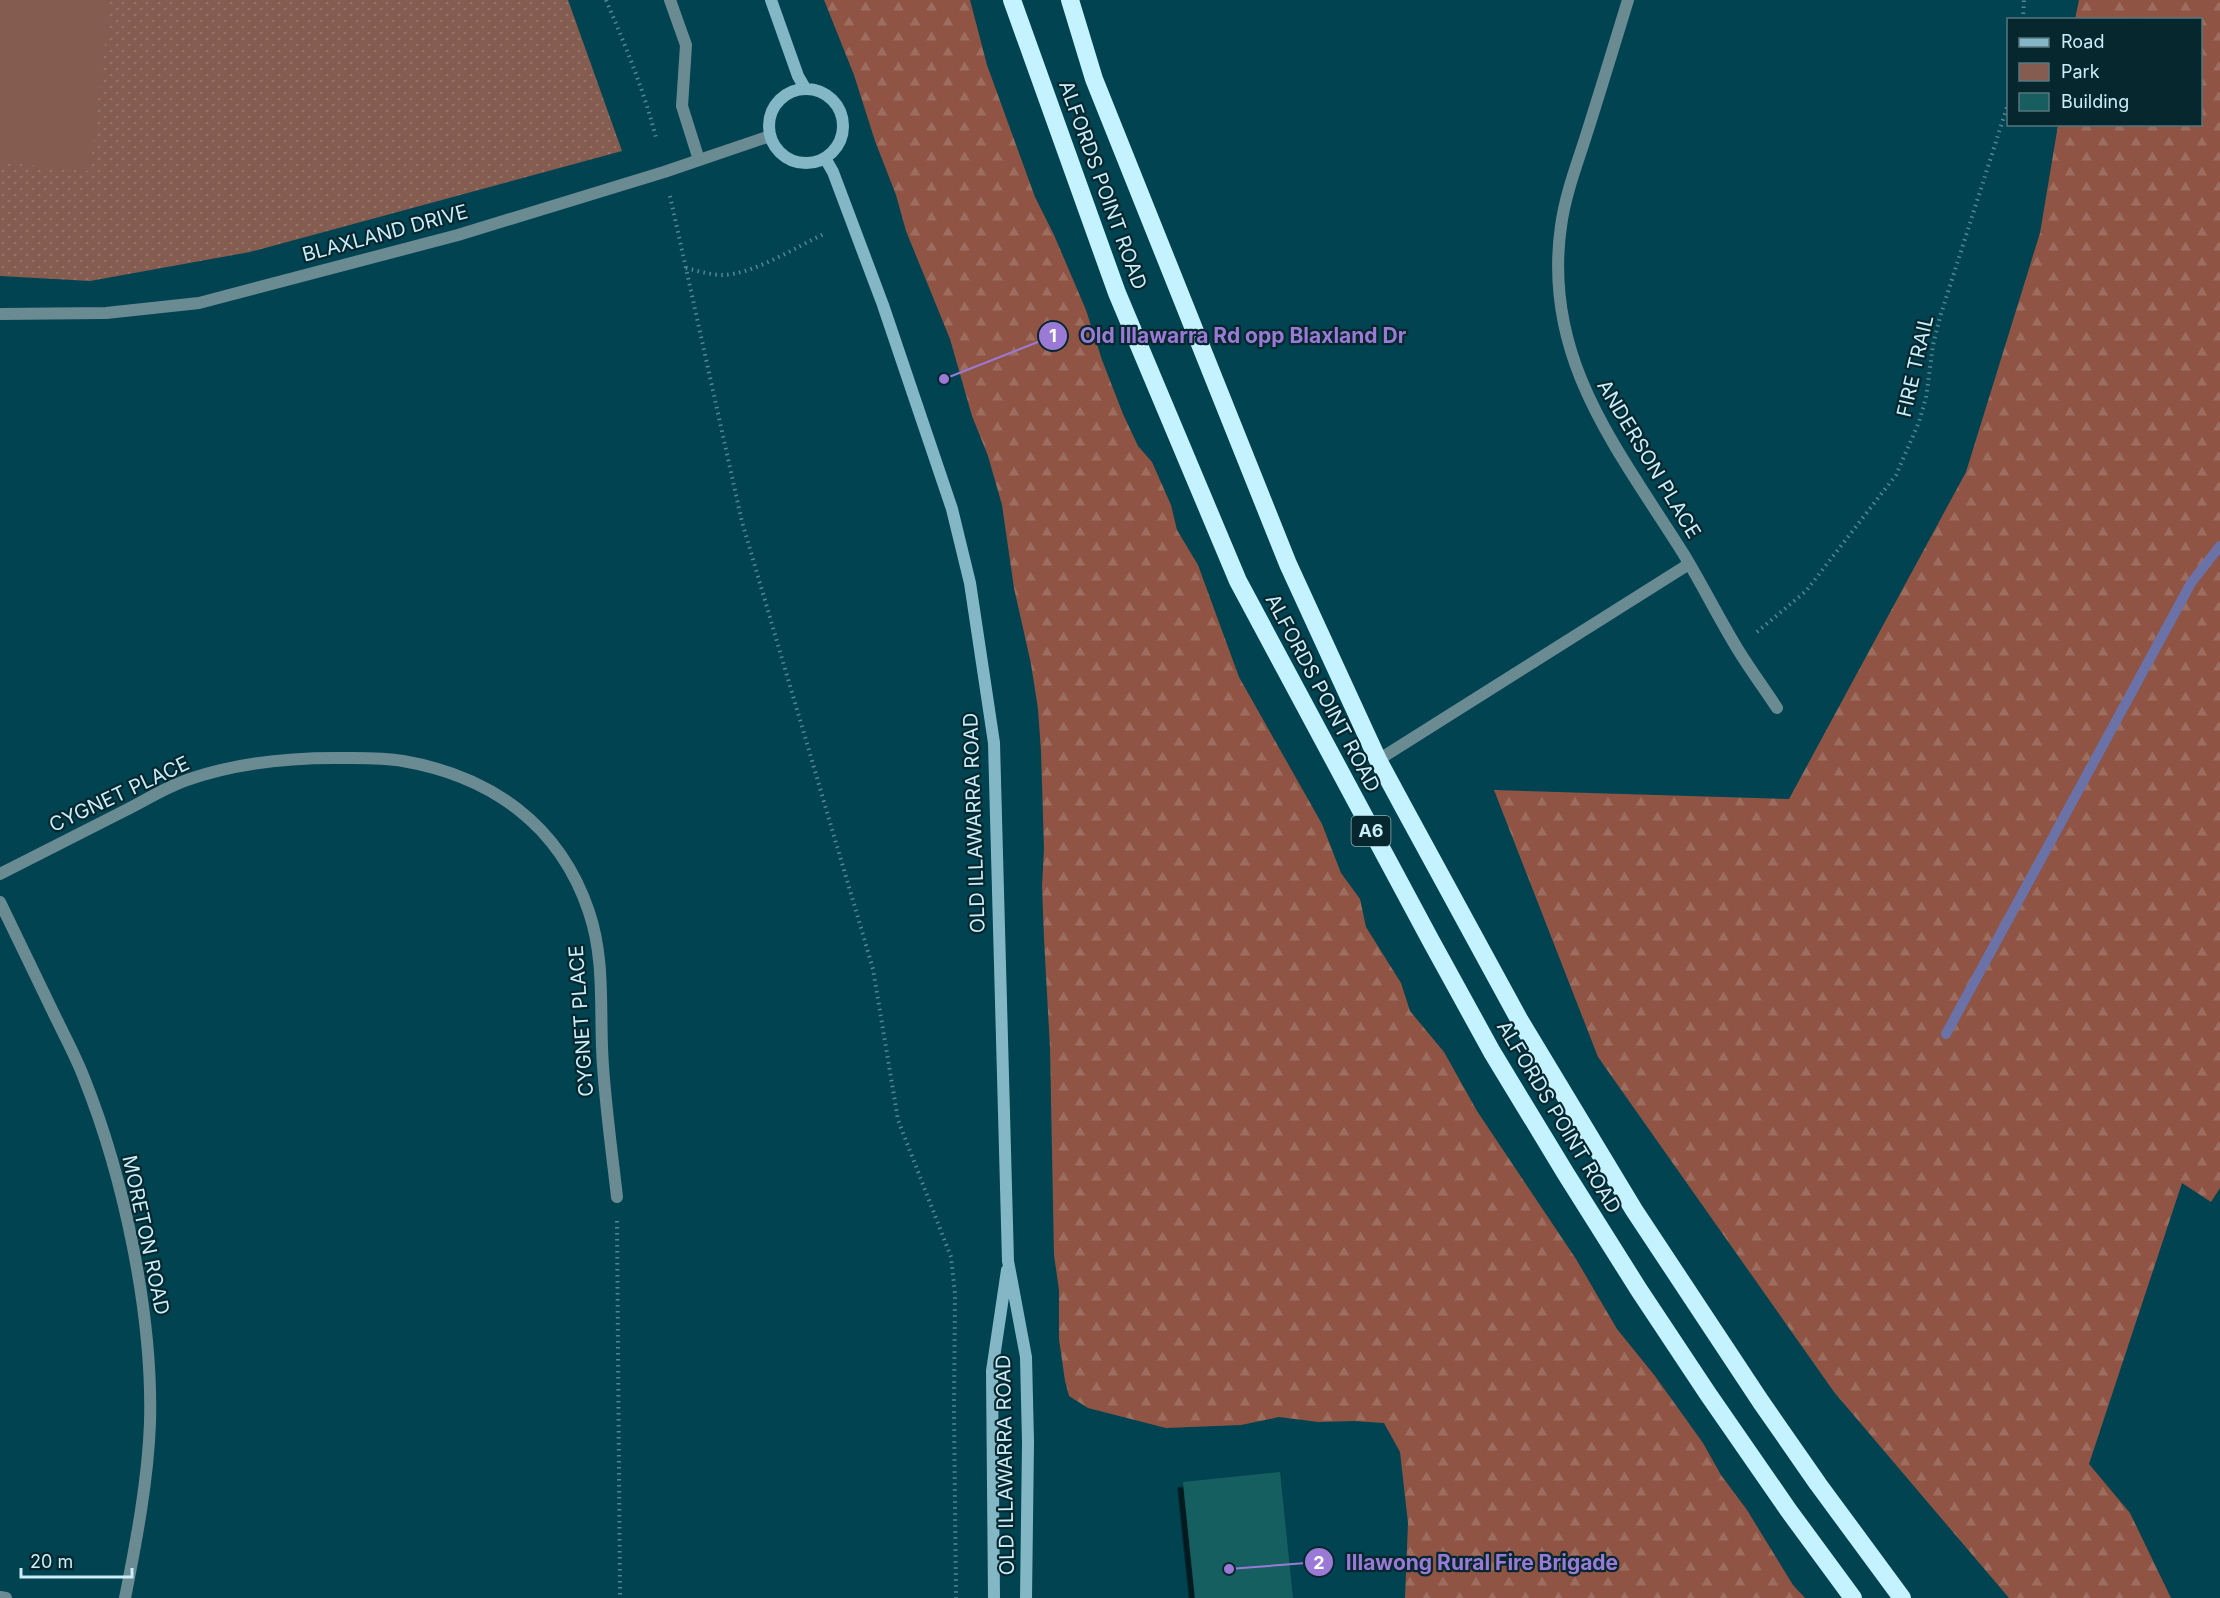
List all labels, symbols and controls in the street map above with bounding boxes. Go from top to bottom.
legend [2007,18,2202,126]
text: Road [2061,31,2104,52]
text: Park [2061,61,2100,82]
street label: ALFORDS POINT ROAD [1054,77,1152,293]
text: Building [2061,91,2129,112]
street label: BLAXLAND DRIVE [300,199,470,267]
street label: FIRE TRAIL [1892,313,1938,419]
callout: Old Illawarra Rd opp Blaxland Dr [1038,316,1419,355]
text: Old Illawarra Rd opp Blaxland Dr [1080,323,1407,348]
text: 1 [1049,325,1057,346]
street label: ANDERSON PLACE [1592,375,1706,543]
street label: ALFORDS POINT ROAD [1261,590,1385,796]
street label: OLD ILLAWARRA ROAD [958,712,990,934]
street label: CYGNET PLACE [45,751,193,837]
road number: A6 [1352,816,1390,846]
street label: CYGNET PLACE [564,944,598,1098]
street label: ALFORDS POINT ROAD [1492,1016,1626,1218]
street label: MORETON ROAD [117,1153,175,1317]
street label: OLD ILLAWARRA ROAD [991,1355,1019,1575]
scale bar [21,1541,132,1579]
callout: Illawong Rural Fire Brigade [1304,1543,1630,1582]
text: Illawong Rural Fire Brigade [1346,1550,1618,1575]
text: 20 m [30,1551,73,1572]
text: 2 [1313,1552,1325,1573]

